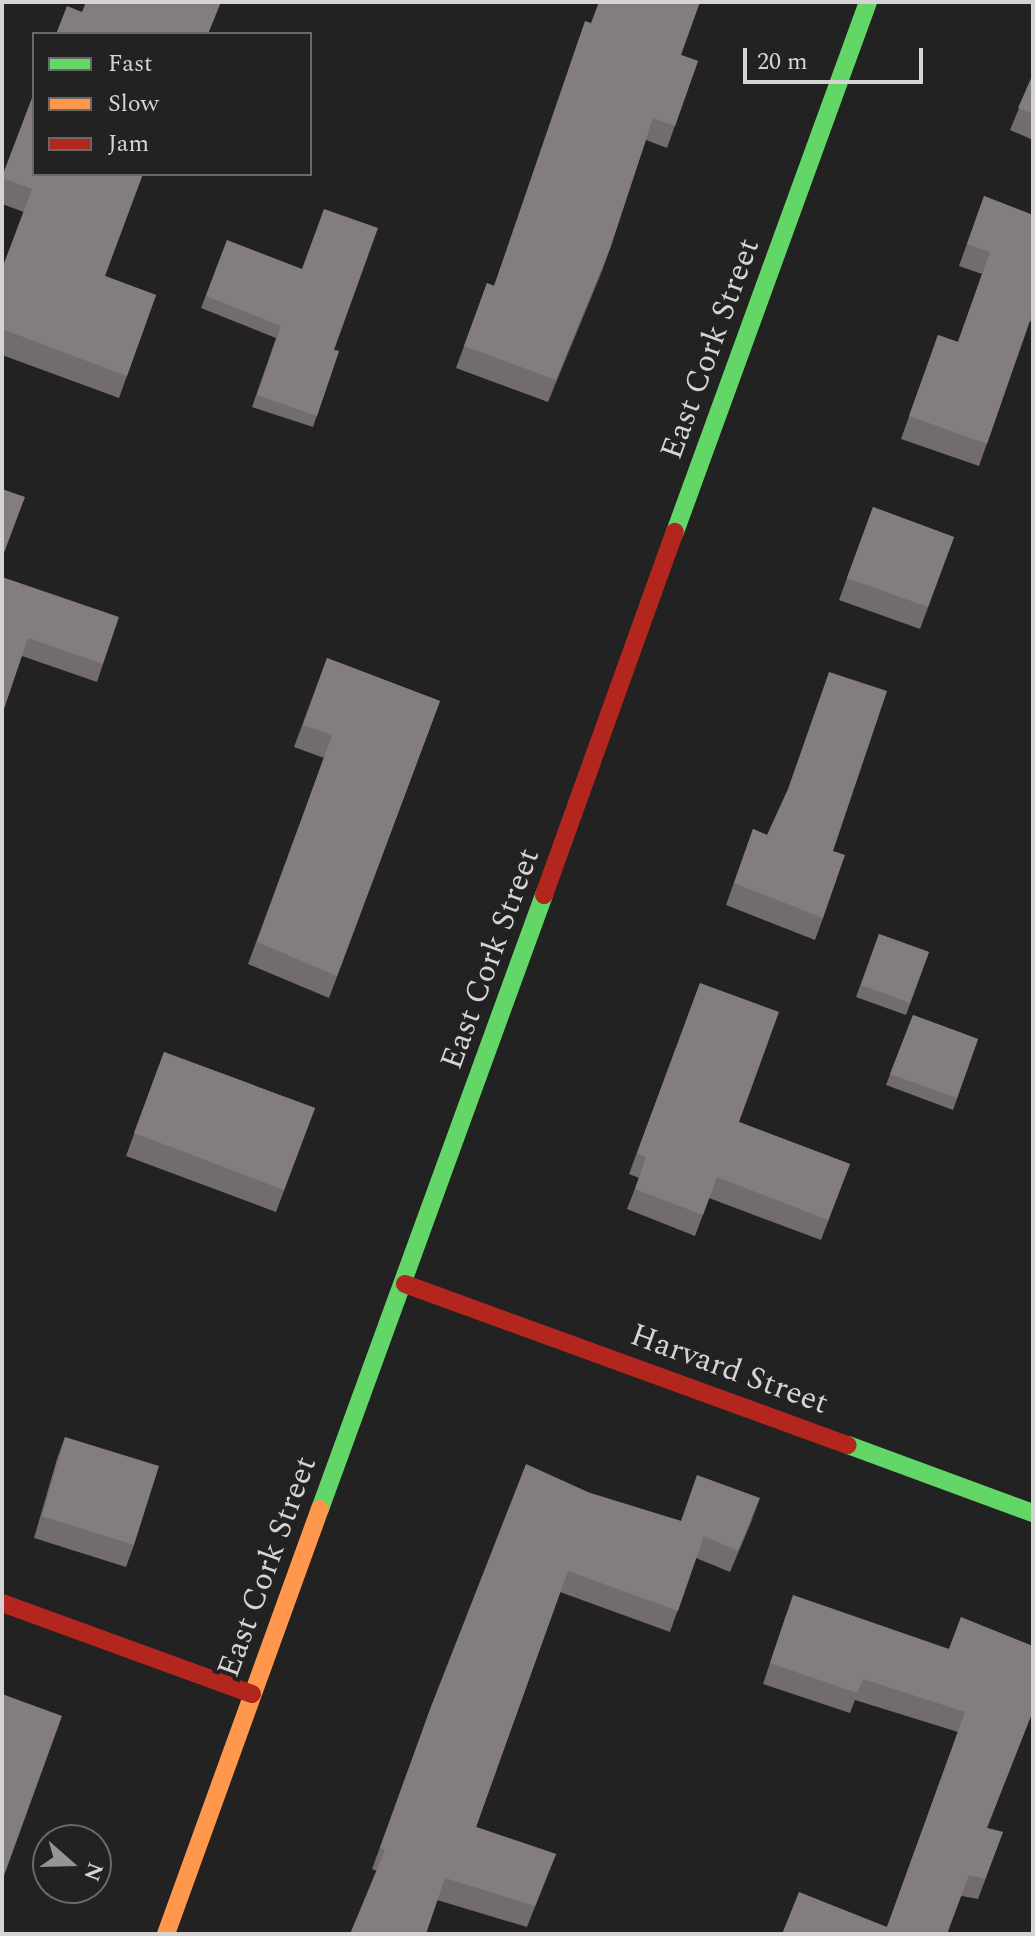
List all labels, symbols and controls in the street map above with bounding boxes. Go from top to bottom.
legend [32,32,312,176]
scale bar [747,32,927,82]
text: 20 m [757,44,808,80]
text: Fast [108,46,153,82]
text: Slow [108,86,159,122]
text: Jam [108,126,149,162]
street label: East Cork Street [653,233,769,465]
street label: East Cork Street [433,843,549,1075]
street label: Harvard Street [625,1316,833,1424]
street label: East Cork Street [210,1451,326,1683]
north arrow [32,1824,112,1904]
text: N [75,1858,112,1886]

